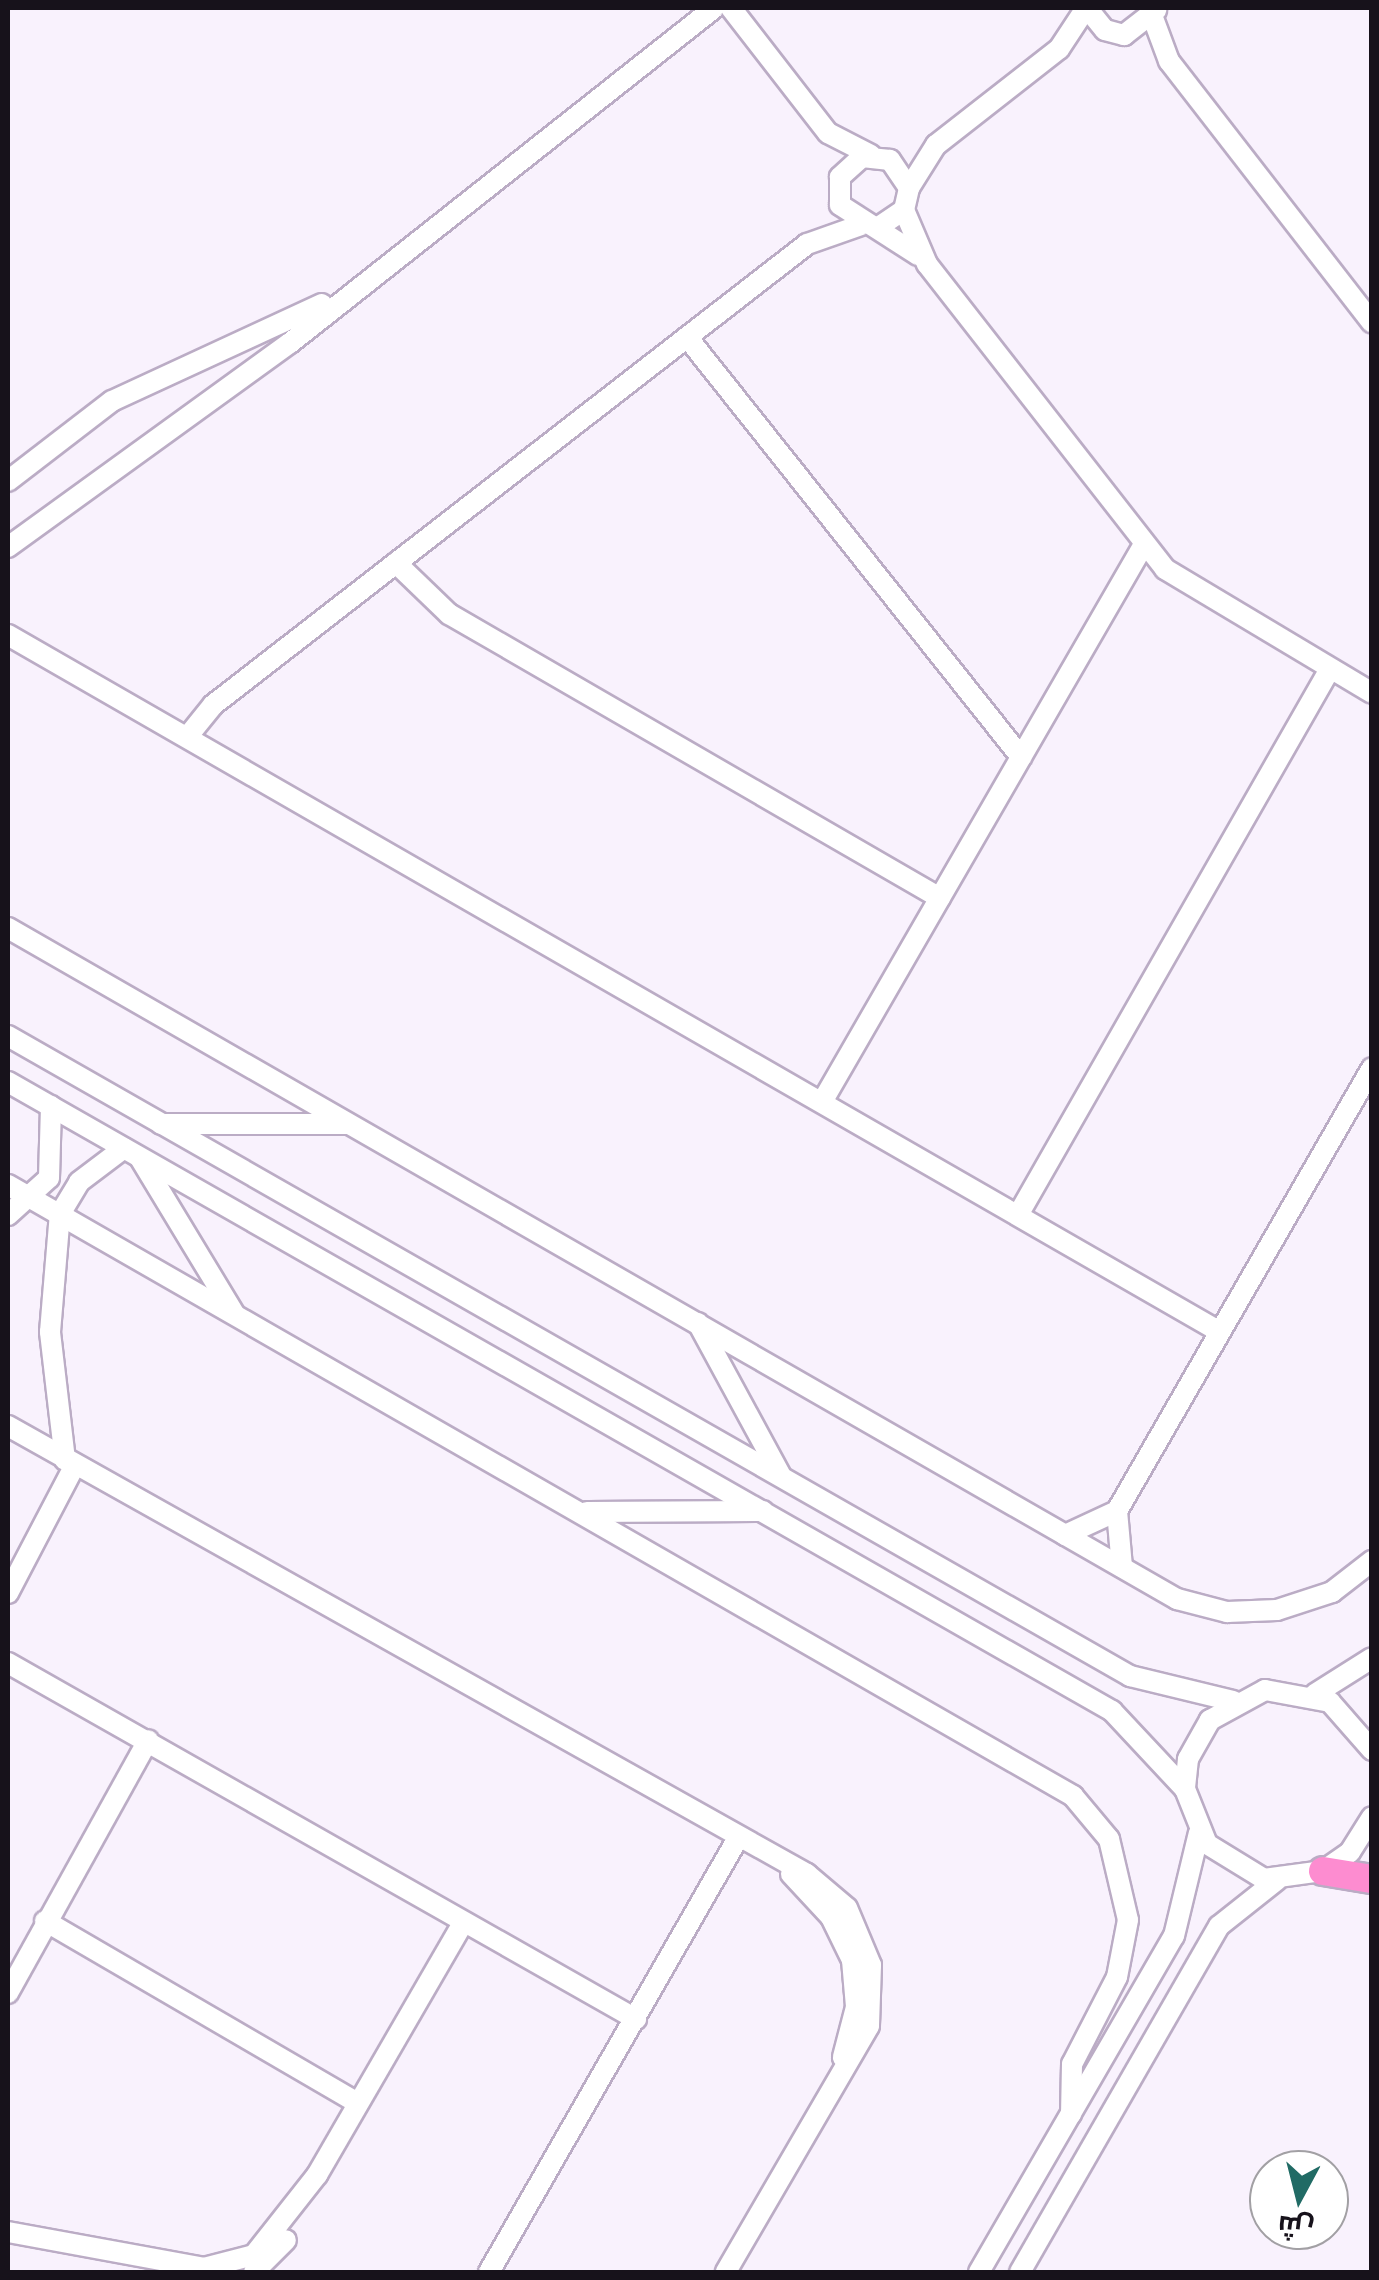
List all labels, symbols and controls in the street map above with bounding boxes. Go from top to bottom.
north arrow [1249,2150,1349,2250]
text: ش [1276,2209,1315,2247]

